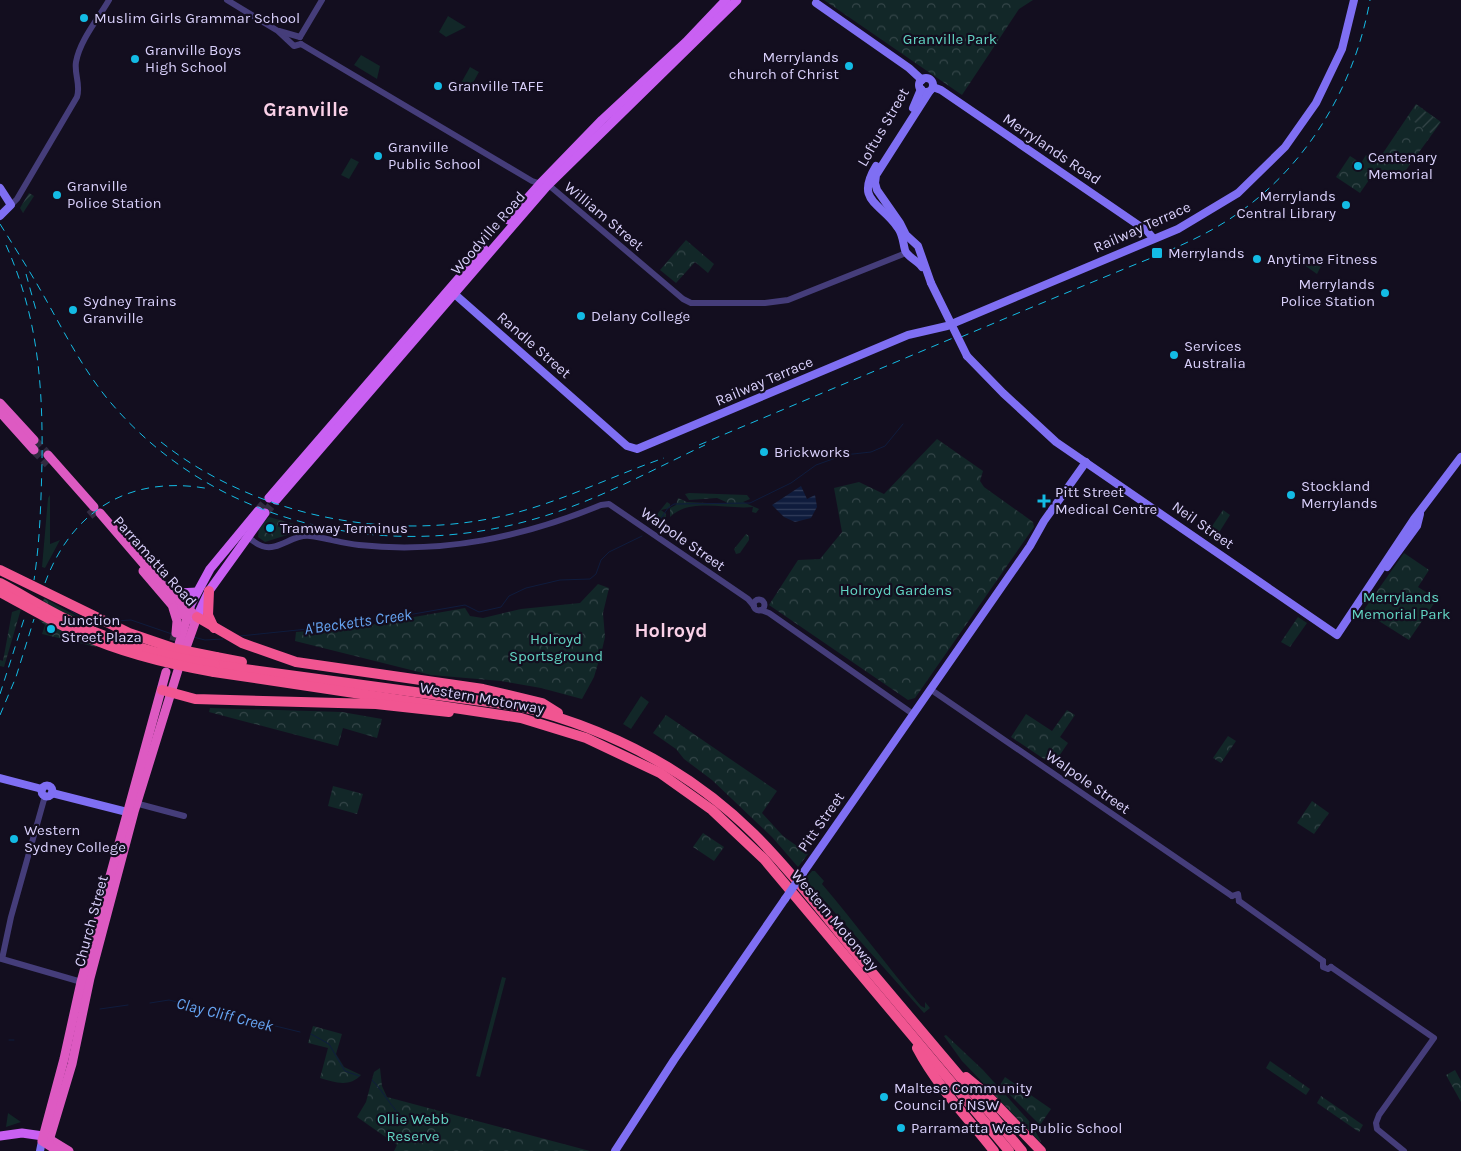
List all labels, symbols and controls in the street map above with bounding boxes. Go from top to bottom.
place label: Muslim Girls Grammar School [94,9,300,27]
marker: Muslim Girls Grammar School [78,12,90,24]
park label: Granville Park [903,30,997,48]
place label: Granville Boys High School [145,41,241,76]
place label: Merrylands church of Christ [729,48,839,83]
marker: Granville Boys High School [129,53,141,65]
marker: Merrylands church of Christ [843,60,855,72]
place label: Granville TAFE [448,77,544,95]
marker: Granville TAFE [432,80,444,92]
street label: Loftus Street [853,84,913,169]
district label: Granville [263,98,349,121]
street label: Merrylands Road [999,109,1105,189]
place label: Granville Public School [388,138,481,173]
place label: Centenary Memorial [1368,148,1437,183]
marker: Granville Public School [372,150,384,162]
marker: Centenary Memorial [1352,160,1364,172]
place label: Granville Police Station [67,177,162,212]
street label: William Street [561,178,648,255]
place label: Merrylands Central Library [1237,187,1336,222]
street label: Woodville Road [447,188,529,278]
marker: Granville Police Station [51,189,63,201]
street label: Railway Terrace [1091,198,1193,256]
marker: Merrylands Central Library [1340,199,1352,211]
place label: Merrylands [1168,244,1245,262]
marker: Merrylands [1150,246,1164,260]
place label: Anytime Fitness [1267,250,1378,268]
marker: Anytime Fitness [1251,253,1263,265]
place label: Merrylands Police Station [1281,275,1375,310]
marker: Merrylands Police Station [1379,287,1391,299]
place label: Sydney Trains Granville [83,292,177,327]
marker: Sydney Trains Granville [67,304,79,316]
place label: Delany College [591,307,690,325]
street label: Randle Street [493,308,575,382]
marker: Delany College [575,310,587,322]
place label: Services Australia [1184,337,1246,372]
marker: Services Australia [1168,349,1180,361]
street label: Railway Terrace [712,352,816,410]
place label: Brickworks [774,443,850,461]
marker: Brickworks [758,446,770,458]
place label: Stockland Merrylands [1301,477,1378,512]
place label: Pitt Street Medical Centre [1055,483,1157,518]
marker: Stockland Merrylands [1285,489,1297,501]
marker: Pitt Street Medical Centre [1037,494,1051,508]
street label: Neil Street [1169,497,1238,553]
street label: Walpole Street [637,503,729,575]
street label: Parramatta Road [110,512,200,610]
place label: Tramway Terminus [280,519,408,537]
marker: Tramway Terminus [264,522,276,534]
park label: Holroyd Gardens [840,581,952,599]
park label: Merrylands Memorial Park [1352,588,1450,623]
water label: A'Becketts Creek [303,604,414,638]
place label: Junction Street Plaza [61,611,142,646]
district label: Holroyd [634,619,708,642]
marker: Junction Street Plaza [45,623,57,635]
park label: Holroyd Sportsground [509,630,603,665]
street label: Western Motorway [418,678,546,718]
street label: Walpole Street [1042,746,1134,818]
street label: Pitt Street [794,788,848,855]
place label: Western Sydney College [24,821,126,856]
marker: Western Sydney College [8,833,20,845]
street label: Western Motorway [788,866,882,974]
street label: Church Street [70,873,112,969]
water label: Clay Cliff Creek [175,993,276,1036]
place label: Maltese Community Council of NSW [894,1079,1032,1114]
marker: Maltese Community Council of NSW [878,1091,890,1103]
park label: Ollie Webb Reserve [377,1110,449,1145]
place label: Parramatta West Public School [911,1119,1122,1137]
marker: Parramatta West Public School [895,1122,907,1134]

